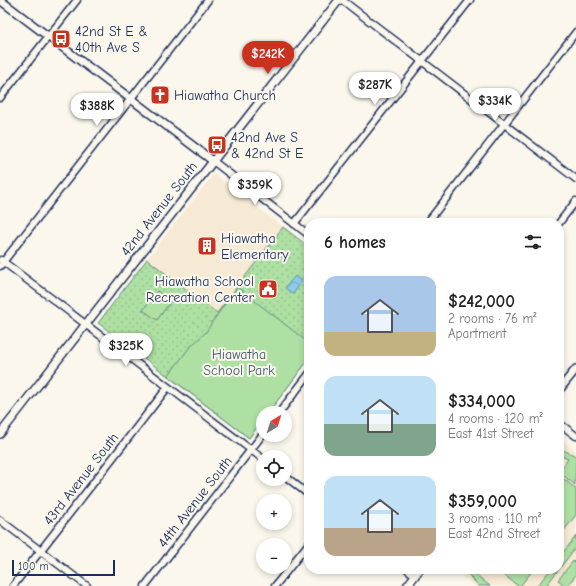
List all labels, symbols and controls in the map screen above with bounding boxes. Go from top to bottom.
place label: 42nd St E & 40th Ave S [75,23,147,56]
bus stop icon: 42nd St E & 40th Ave S [50,28,72,50]
pin: $242K [240,41,296,75]
text: $242K [251,46,285,61]
pin: $287K [347,72,403,106]
text: $287K [358,77,392,92]
church icon: Hiawatha Church [149,84,171,106]
place label: Hiawatha Church [174,87,276,104]
pin: $334K [467,88,523,122]
pin: $388K [69,93,125,127]
text: $334K [478,93,512,108]
text: $388K [80,98,114,113]
place label: 42nd Ave S & 42nd St E [231,129,303,162]
bus stop icon: 42nd Ave S & 42nd St E [206,134,228,156]
street label: 42nd Avenue South [117,158,201,260]
pin: $359K [227,172,283,206]
text: $359K [237,177,273,192]
place label: Hiawatha Elementary [221,230,289,263]
icon: filters [522,231,544,253]
text: 6 homes [324,233,386,252]
building icon: Hiawatha Elementary [196,235,218,257]
place label: Hiawatha School Recreation Center [146,273,254,306]
public building icon: Hiawatha School Recreation Center [257,278,279,300]
icon: home [356,292,404,340]
text: $242,000 [448,292,515,311]
text: 2 rooms · 76 m² [448,311,536,326]
text: Apartment [448,326,506,341]
pin: $325K [98,333,154,367]
text: $325K [109,338,143,353]
park label: Hiawatha School Park [203,346,275,379]
icon: home [356,392,404,440]
text: $334,000 [448,392,515,411]
north arrow [256,406,292,442]
map controls [256,406,292,574]
text: 4 rooms · 120 m² [448,411,543,426]
text: East 41st Street [448,426,533,441]
street label: 43rd Avenue South [40,430,122,528]
button: locate [256,450,292,486]
street label: 44th Avenue South [154,453,236,551]
icon: home [356,492,404,540]
text: $359,000 [448,492,517,511]
button: + [256,494,292,530]
text: 3 rooms · 110 m² [448,511,541,526]
text: East 42nd Street [448,526,540,541]
button: − [256,538,292,574]
scale bar [12,558,115,577]
text: 100 m [18,560,49,573]

